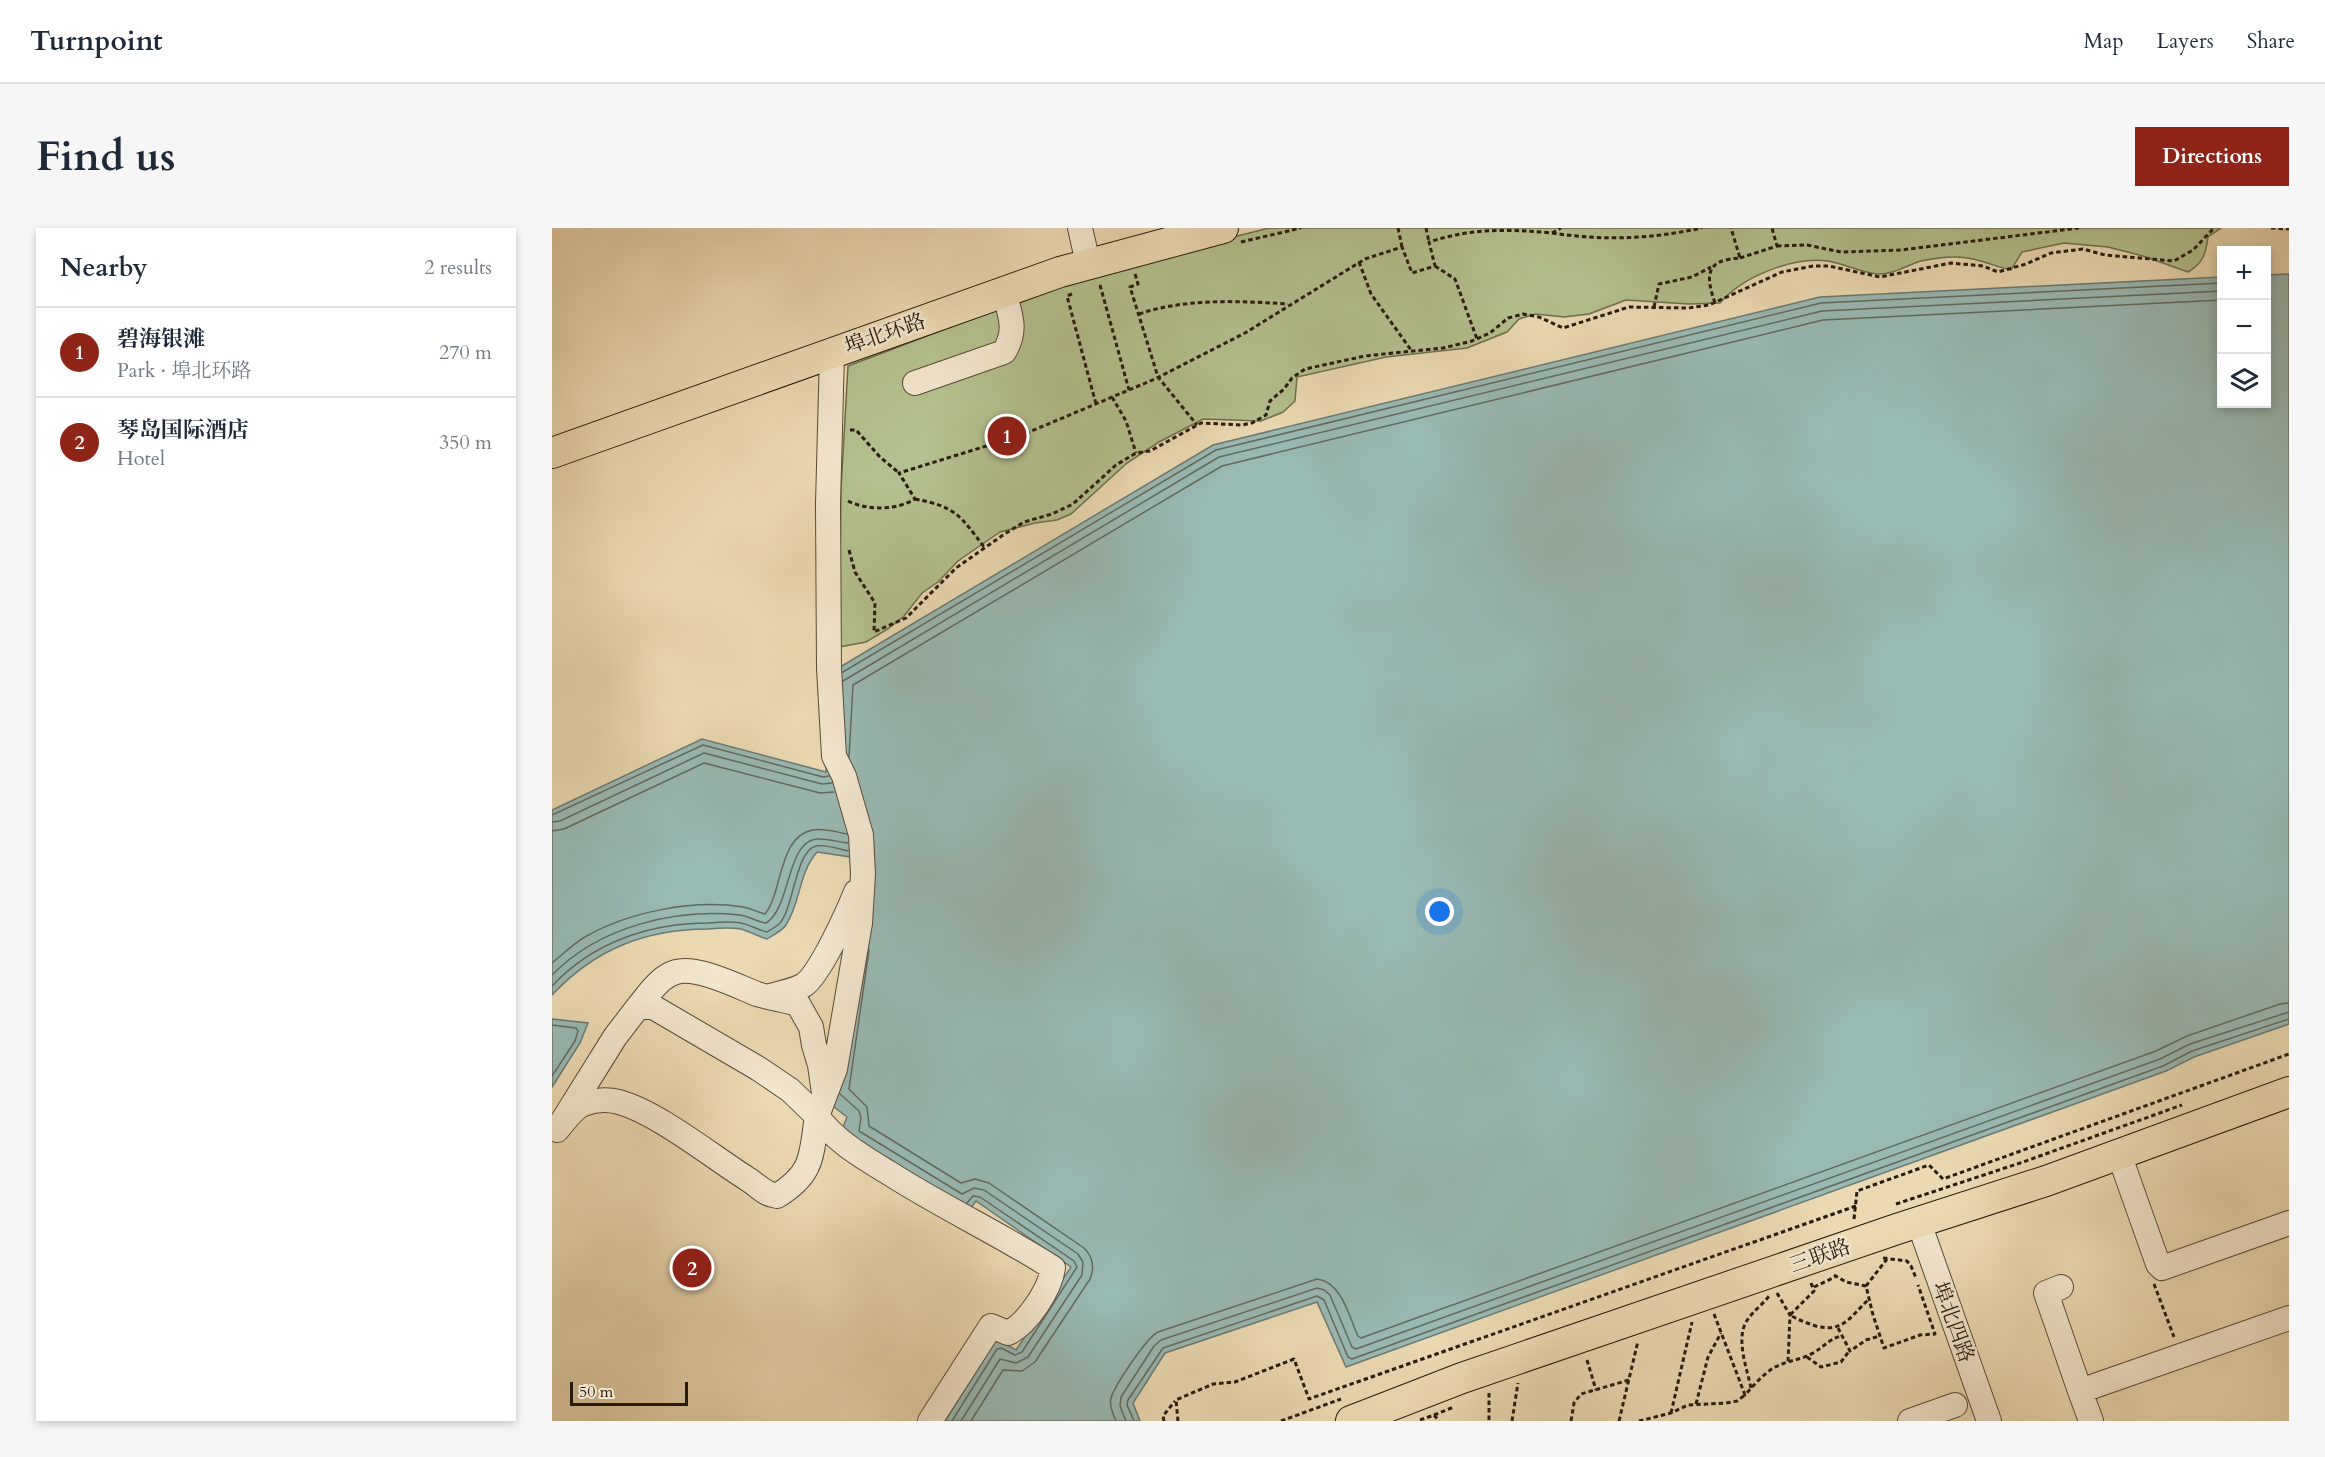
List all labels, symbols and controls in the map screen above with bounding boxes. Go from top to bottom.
text: Turnpoint [30,22,163,60]
text: Map [2084,27,2124,56]
text: Layers [2157,27,2214,56]
text: Share [2247,27,2295,56]
button: Directions [2135,127,2289,186]
text: Find us [36,128,176,185]
map controls [2217,246,2271,408]
button: + [2217,246,2271,300]
text: Nearby [60,250,148,285]
text: 2 results [424,254,492,281]
button: − [2217,300,2271,354]
street label: 埠北环路 [841,307,929,361]
text: 碧海银滩 [117,324,205,354]
text: 1 [74,339,85,366]
text: 270 m [439,339,492,366]
button: layers [2217,354,2271,408]
text: Park · 埠北环路 [117,357,251,384]
pin: 1 [988,414,1026,458]
text: 琴岛国际酒店 [117,415,249,445]
text: 2 [74,429,85,456]
text: 350 m [439,429,492,456]
text: Hotel [117,445,165,472]
your location [1425,897,1454,926]
street label: 三联路 [1785,1232,1855,1280]
pin: 2 [672,1246,712,1290]
street label: 埠北四路 [1925,1278,1981,1366]
scale bar [570,1379,688,1406]
text: 50 m [579,1381,613,1403]

